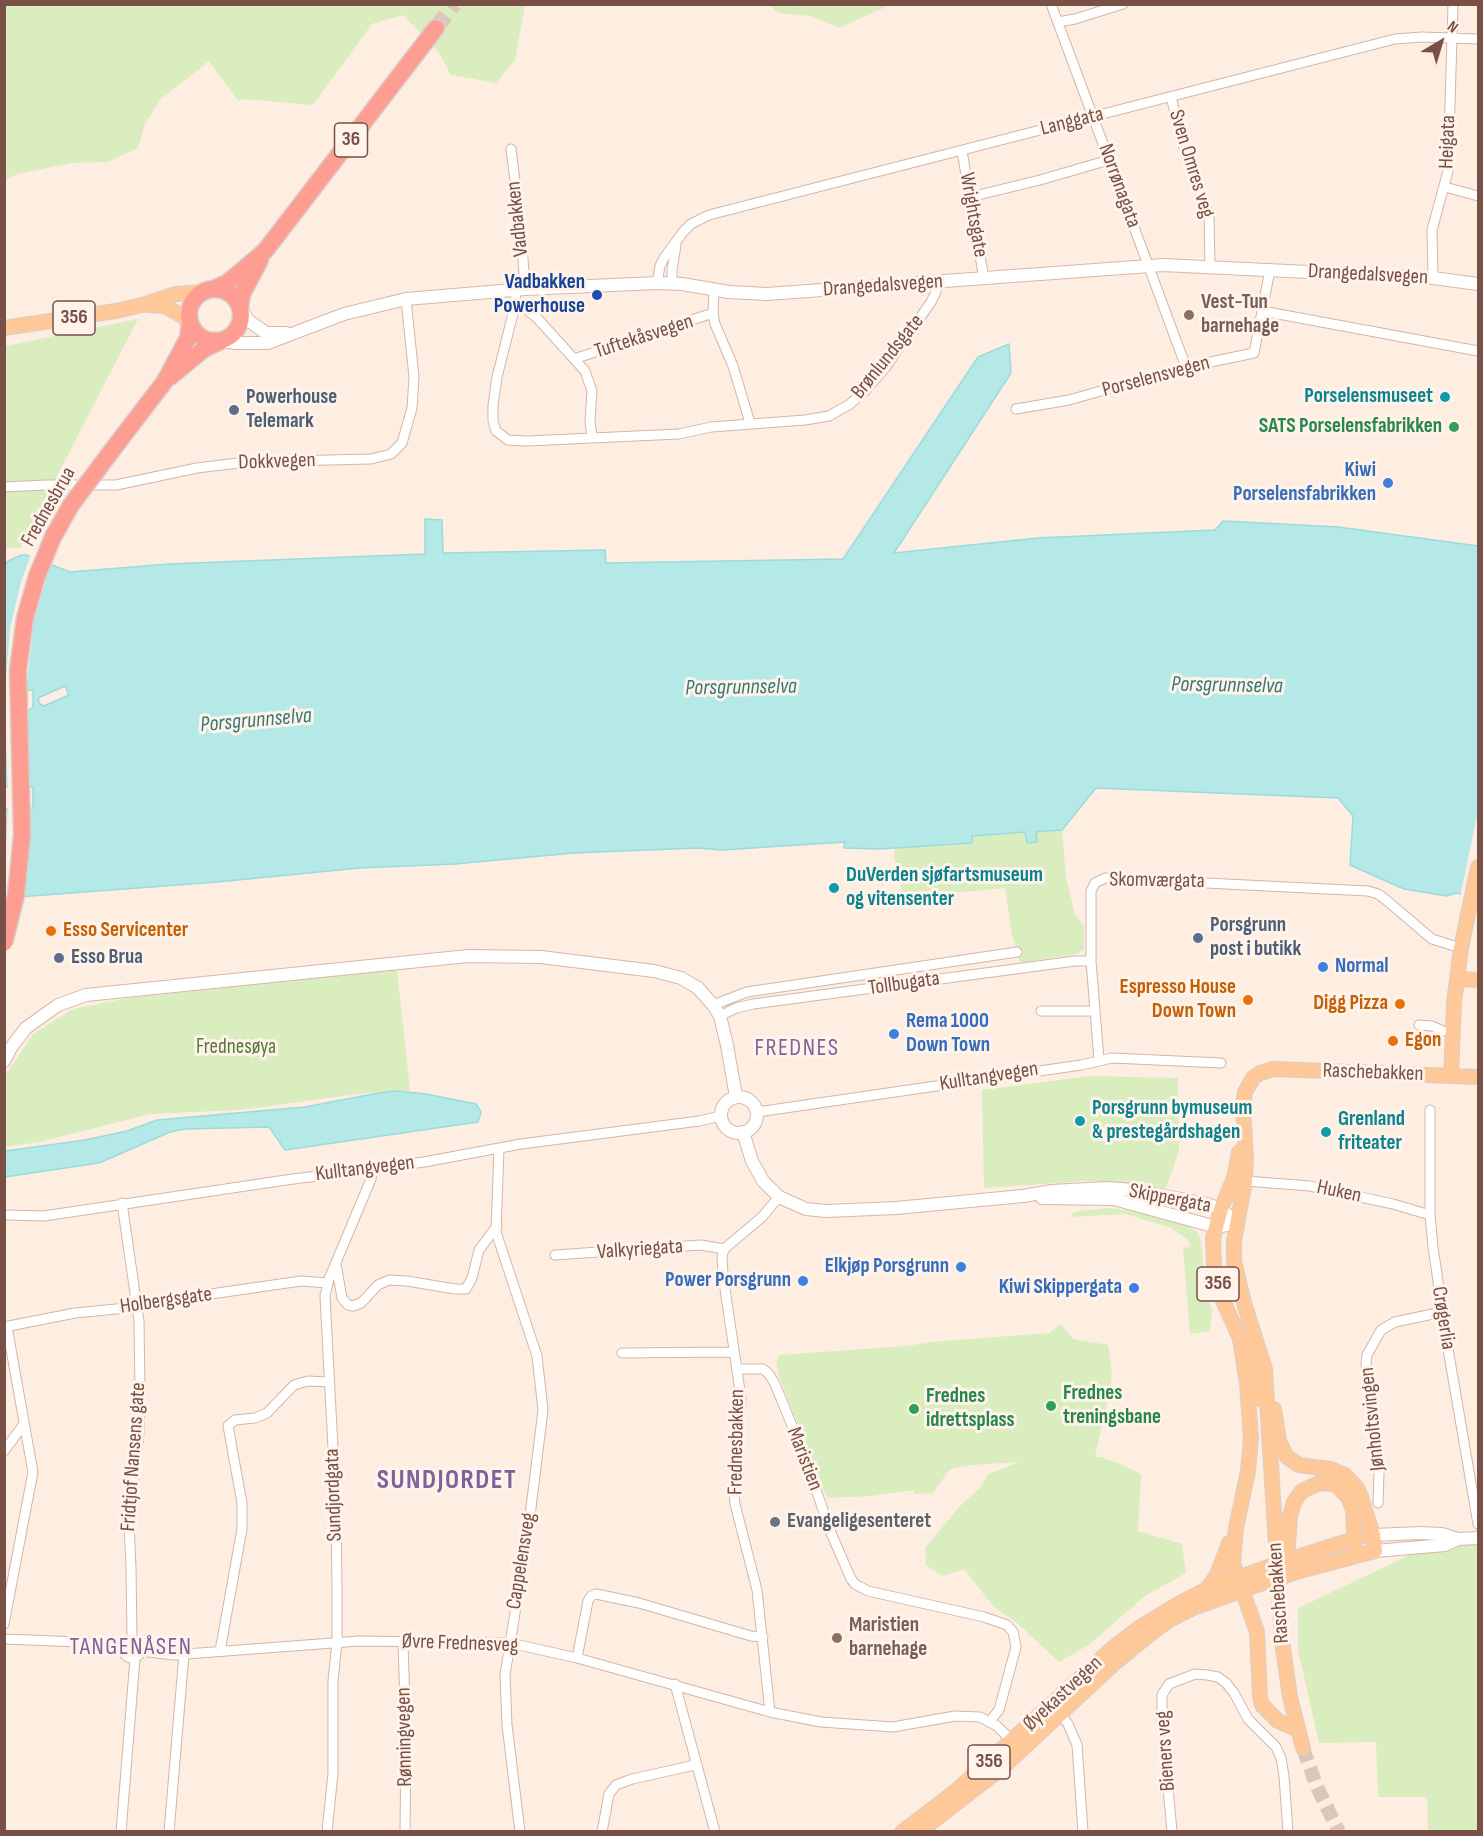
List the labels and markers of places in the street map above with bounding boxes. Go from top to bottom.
place label: Vadbakken Powerhouse [494,270,585,320]
marker: Vadbakken Powerhouse [590,288,604,302]
place label: Vest-Tun barnehage [1201,290,1279,340]
marker: Vest-Tun barnehage [1182,308,1196,322]
place label: Porselensmuseet [1304,384,1433,410]
place label: Powerhouse Telemark [246,385,337,435]
marker: Porselensmuseet [1438,390,1452,404]
marker: Powerhouse Telemark [227,403,241,417]
place label: SATS Porselensfabrikken [1259,414,1442,440]
marker: SATS Porselensfabrikken [1447,420,1461,434]
place label: Kiwi Porselensfabrikken [1233,458,1376,508]
marker: Kiwi Porselensfabrikken [1381,476,1395,490]
place label: DuVerden sjøfartsmuseum og vitensenter [846,863,1043,913]
marker: DuVerden sjøfartsmuseum og vitensenter [827,881,841,895]
place label: Porsgrunn post i butikk [1210,913,1301,963]
place label: Esso Servicenter [63,918,188,944]
marker: Esso Servicenter [44,924,58,938]
marker: Porsgrunn post i butikk [1191,931,1205,945]
place label: Esso Brua [71,945,143,971]
marker: Esso Brua [52,951,66,965]
place label: Normal [1335,954,1389,980]
marker: Normal [1316,960,1330,974]
place label: Espresso House Down Town [1120,975,1236,1025]
place label: Digg Pizza [1313,991,1388,1017]
marker: Espresso House Down Town [1241,993,1255,1007]
marker: Digg Pizza [1393,997,1407,1011]
place label: Rema 1000 Down Town [906,1009,990,1059]
marker: Rema 1000 Down Town [887,1027,901,1041]
place label: Egon [1405,1028,1441,1054]
marker: Egon [1386,1034,1400,1048]
place label: Porsgrunn bymuseum & prestegårdshagen [1092,1096,1252,1146]
place label: Grenland friteater [1338,1107,1405,1157]
marker: Porsgrunn bymuseum & prestegårdshagen [1073,1114,1087,1128]
marker: Grenland friteater [1319,1125,1333,1139]
place label: Elkjøp Porsgrunn [825,1254,949,1280]
marker: Elkjøp Porsgrunn [954,1260,968,1274]
place label: Power Porsgrunn [665,1268,791,1294]
marker: Power Porsgrunn [796,1274,810,1288]
place label: Kiwi Skippergata [999,1275,1122,1301]
marker: Kiwi Skippergata [1127,1281,1141,1295]
place label: Frednes treningsbane [1063,1381,1161,1431]
place label: Frednes idrettsplass [926,1384,1014,1434]
marker: Frednes treningsbane [1044,1399,1058,1413]
marker: Frednes idrettsplass [907,1402,921,1416]
place label: Evangeligesenteret [787,1509,931,1535]
marker: Evangeligesenteret [768,1515,782,1529]
place label: Maristien barnehage [849,1613,927,1663]
marker: Maristien barnehage [830,1631,844,1645]

